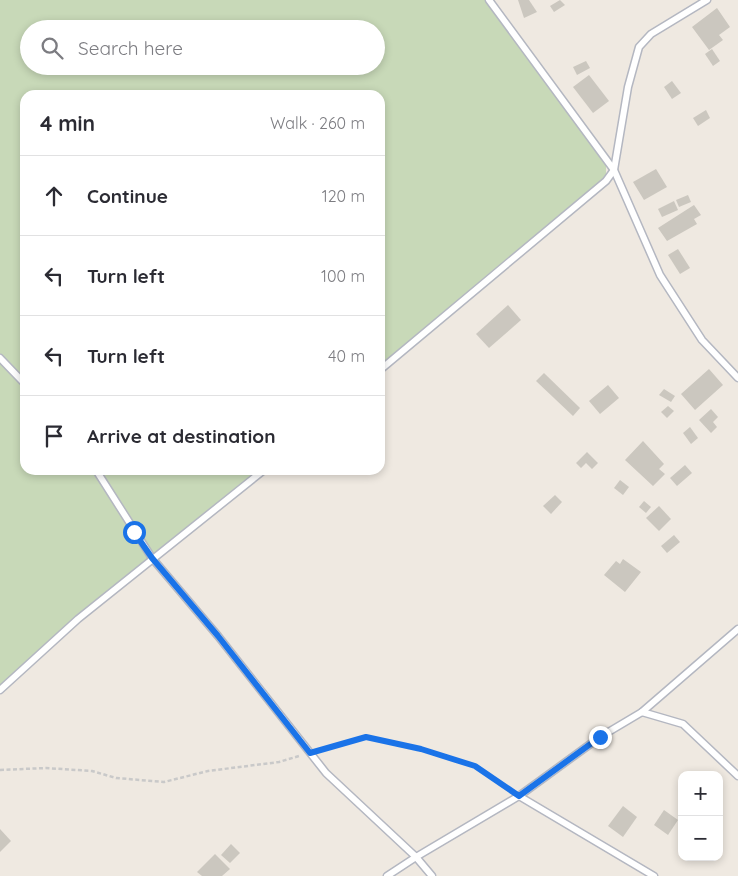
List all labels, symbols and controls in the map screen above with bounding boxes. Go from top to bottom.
search box [20,20,385,75]
icon: search [38,34,66,62]
text: Search here [78,36,183,60]
text: 4 min [40,110,95,136]
text: Walk · 260 m [270,113,365,133]
icon: ahead [40,182,68,210]
text: Continue [87,184,168,208]
text: 120 m [322,186,365,206]
icon: left [40,262,68,290]
text: Turn left [87,264,165,288]
text: 100 m [321,266,365,286]
icon: left [40,342,68,370]
text: Turn left [87,344,165,368]
text: 40 m [328,346,365,366]
icon: arrive [40,422,68,450]
text: Arrive at destination [87,424,276,448]
route start [123,521,146,544]
route end [589,726,612,749]
map controls [678,771,723,861]
button: + [678,771,723,816]
button: − [678,816,723,861]

